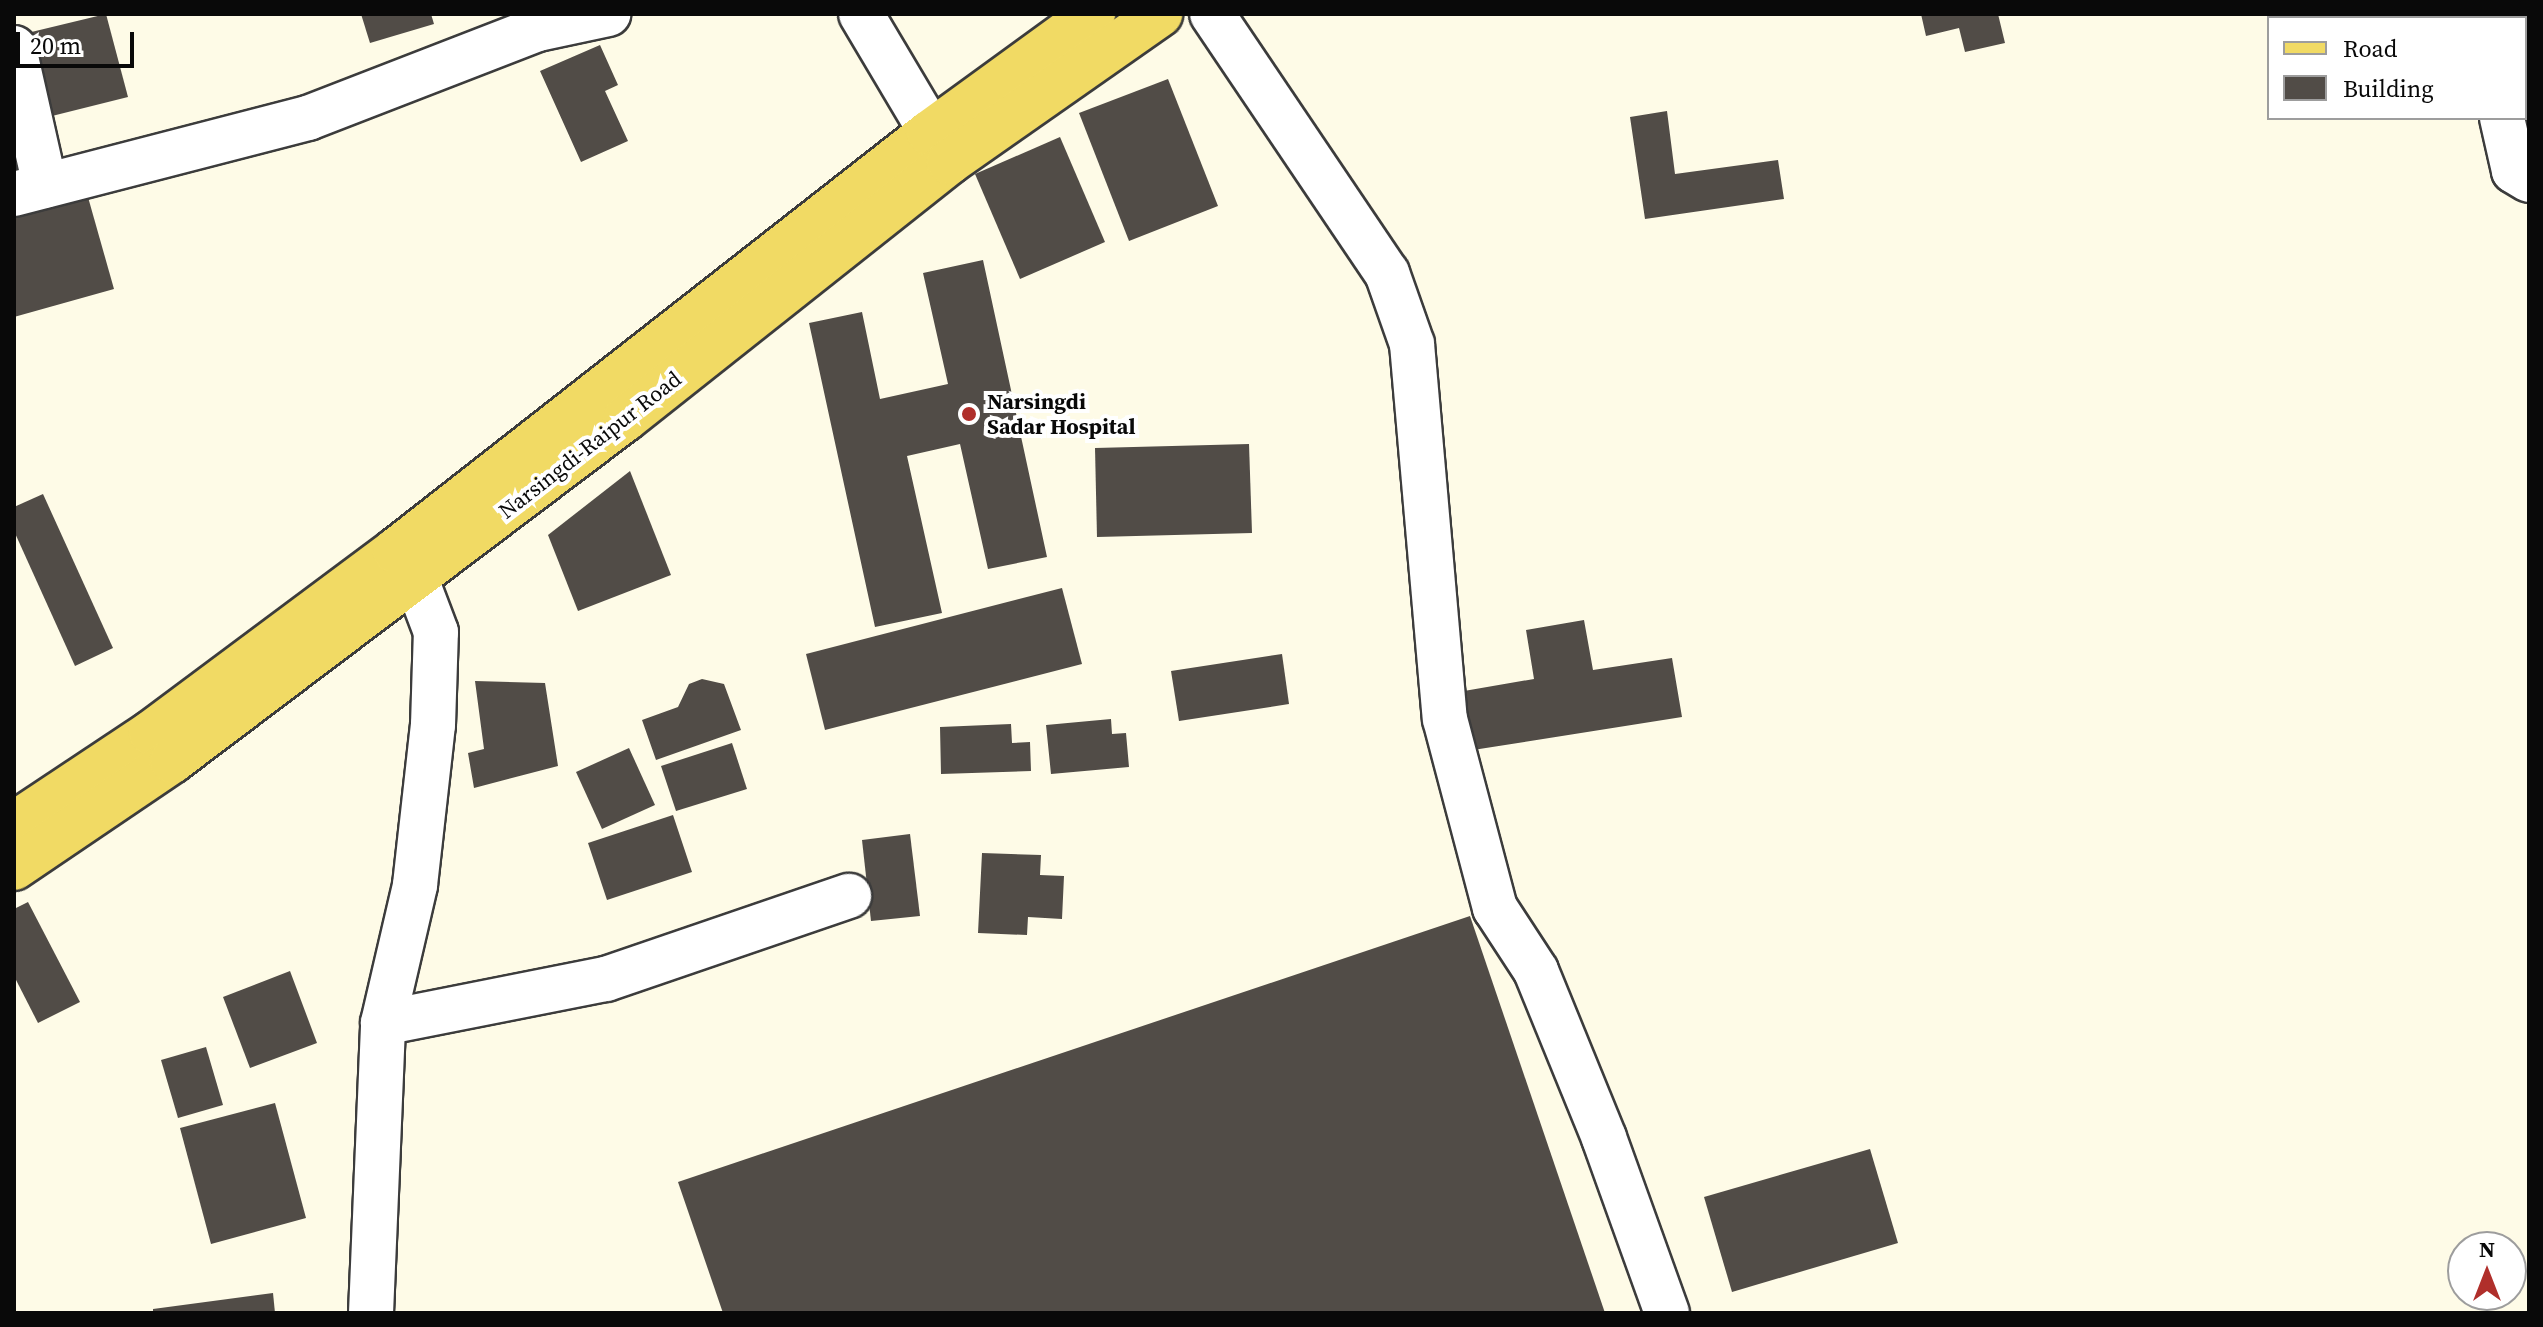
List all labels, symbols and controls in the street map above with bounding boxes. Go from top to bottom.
scale bar [20,16,138,66]
legend [2267,16,2527,120]
text: 20 m [30,29,81,62]
text: Road [2343,32,2397,65]
text: Building [2343,72,2434,105]
street label: Narsingdi-Raipur Road [494,366,686,524]
place label: Narsingdi Sadar Hospital [987,388,1136,440]
marker: Narsingdi Sadar Hospital [958,403,980,425]
north arrow [2447,1231,2527,1311]
text: N [2479,1234,2495,1264]

